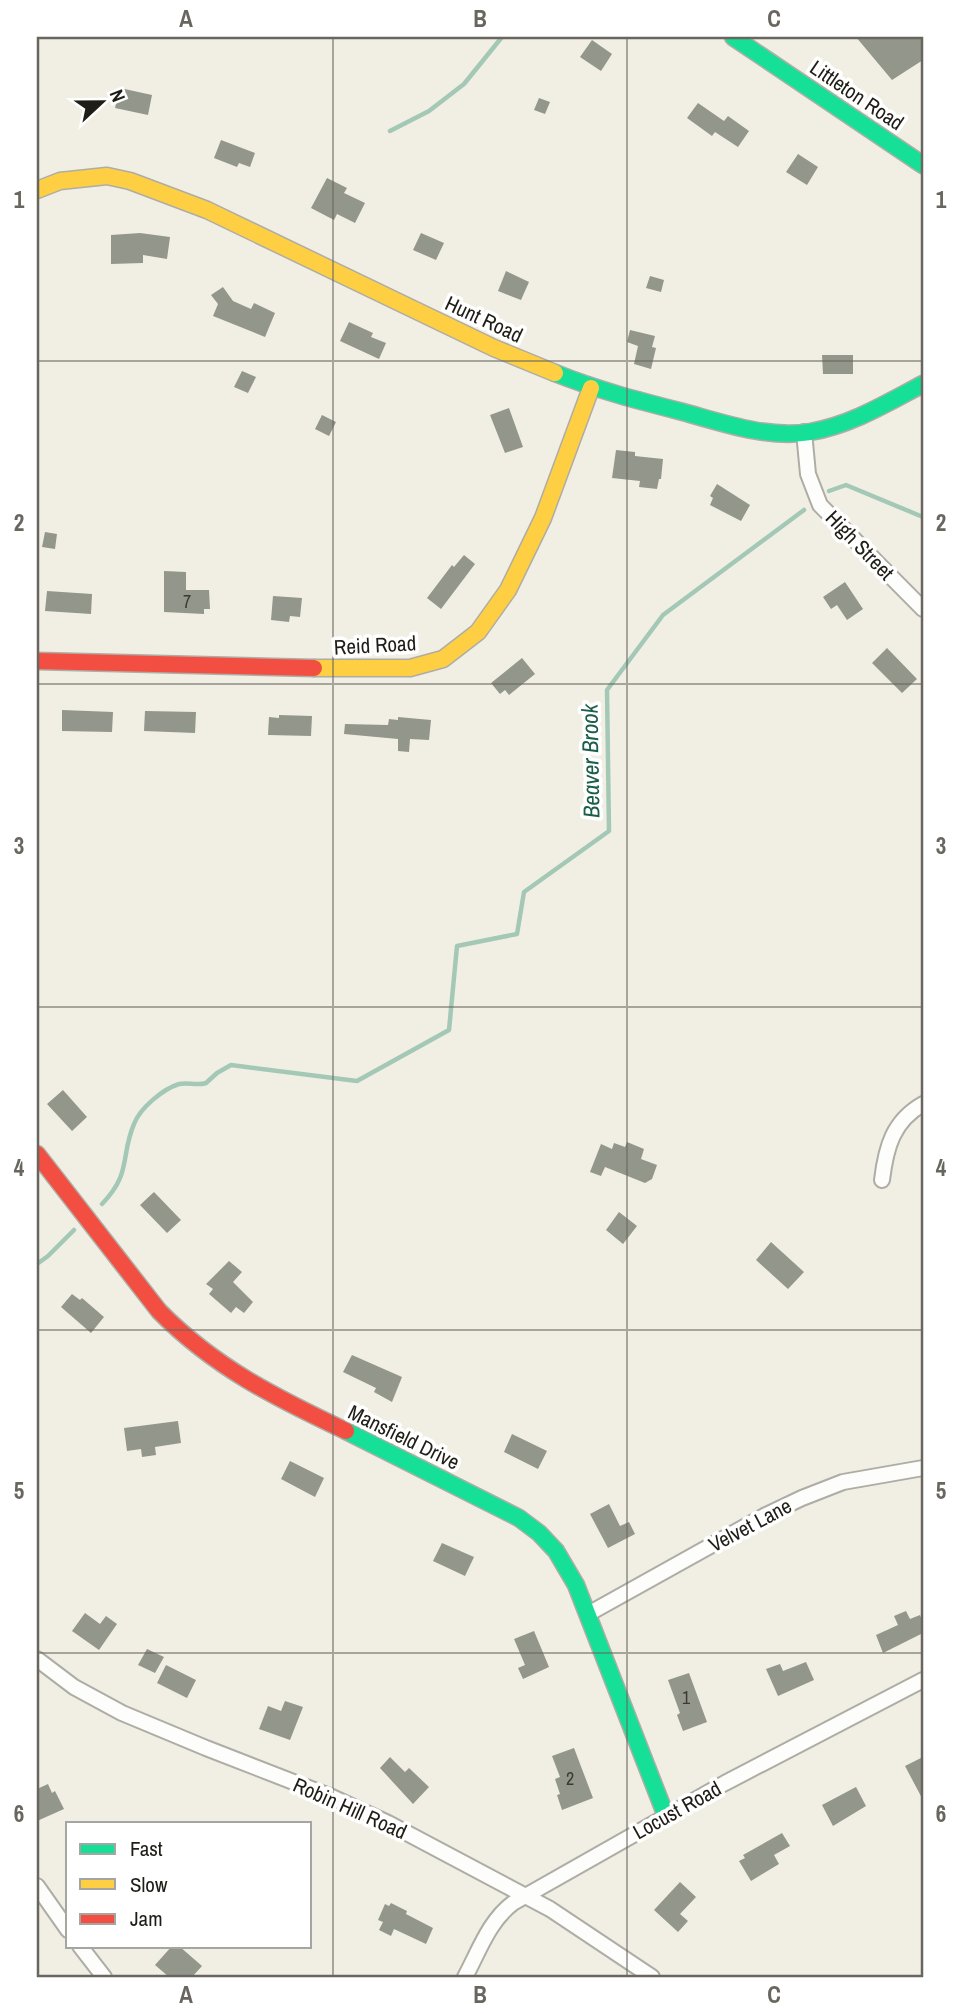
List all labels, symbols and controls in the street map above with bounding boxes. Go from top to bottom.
text: A [179,3,193,34]
text: B [473,3,487,34]
text: C [767,3,781,34]
street label: Littleton Road [804,53,910,137]
north arrow [66,66,136,136]
text: N [104,86,132,106]
text: 1 [14,184,25,215]
text: 1 [936,184,947,215]
street label: Hunt Road [441,288,527,350]
street label: High Street [819,504,901,587]
text: 2 [14,507,24,538]
text: 2 [936,507,946,538]
house number: 7 [183,589,191,614]
street label: Reid Road [333,628,417,662]
water label: Beaver Brook [573,702,606,818]
text: 3 [14,830,24,861]
text: 3 [936,830,946,861]
text: 4 [14,1152,25,1183]
text: 4 [936,1152,947,1183]
street label: Mansfield Drive [343,1398,465,1476]
text: 5 [14,1475,24,1506]
text: 5 [936,1475,946,1506]
street label: Velvet Lane [703,1491,797,1559]
house number: 1 [682,1685,691,1710]
house number: 2 [566,1766,574,1791]
street label: Robin Hill Road [289,1770,411,1846]
street label: Locust Road [628,1774,726,1846]
text: 6 [14,1798,24,1829]
text: 6 [936,1798,946,1829]
legend [66,1822,312,1948]
text: Fast [130,1834,163,1863]
text: Slow [130,1870,168,1899]
text: Jam [130,1904,163,1933]
text: A [179,1979,193,2010]
text: B [473,1979,487,2010]
text: C [767,1979,781,2010]

